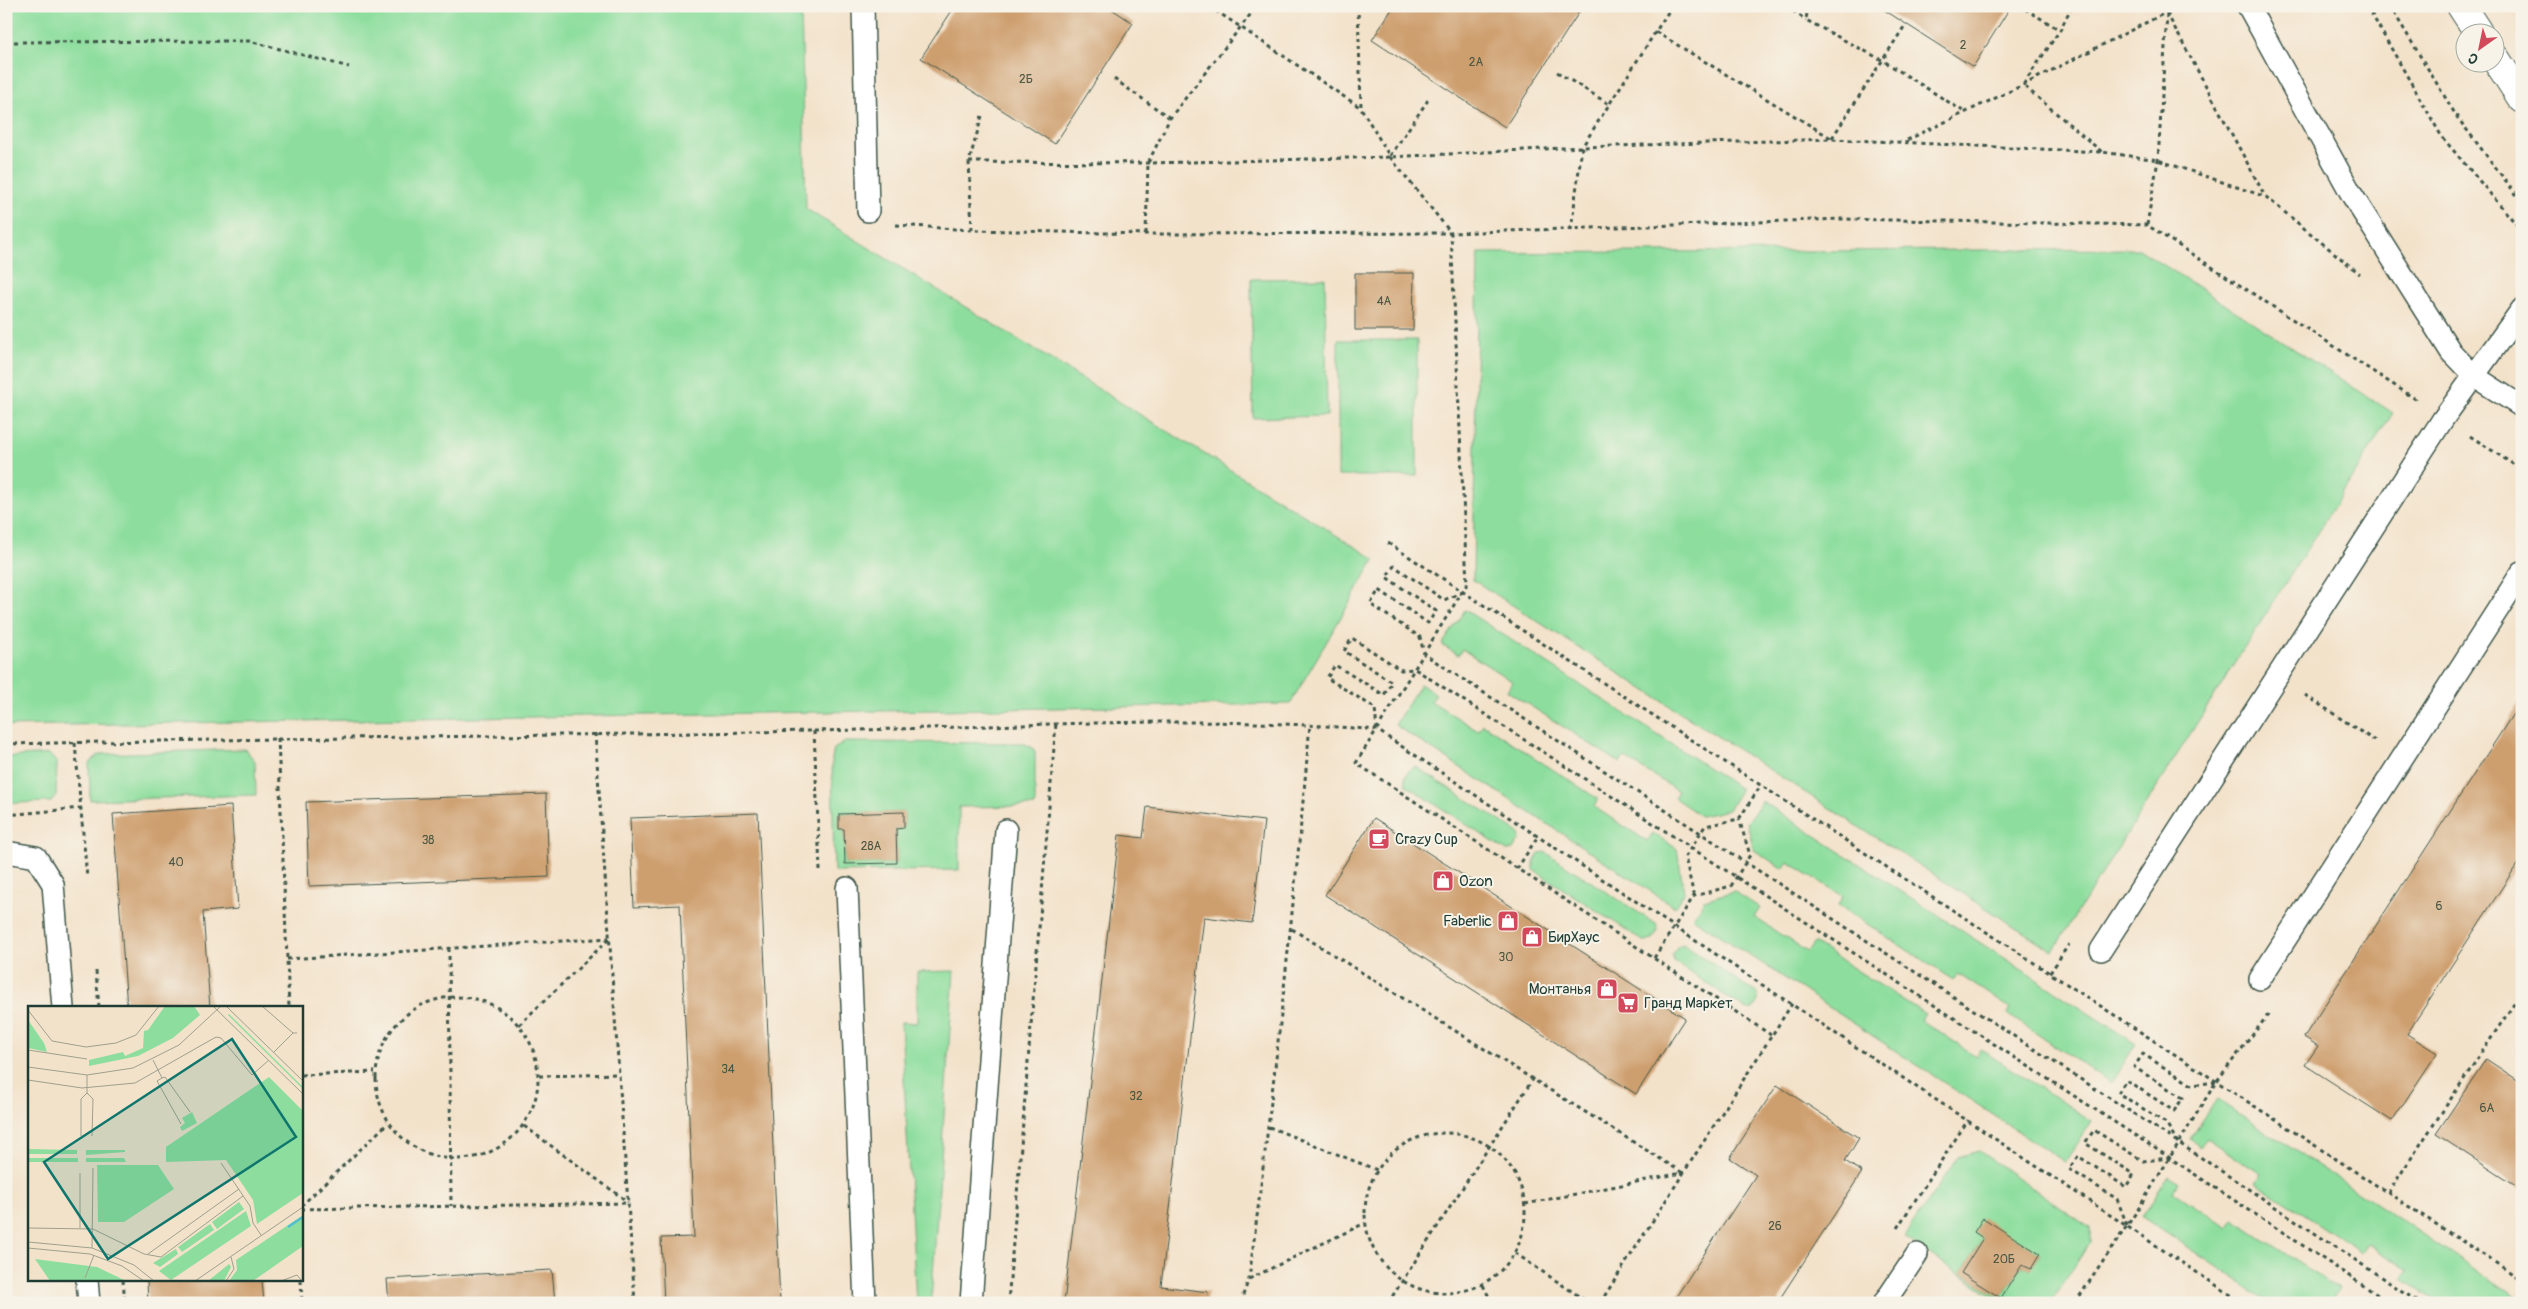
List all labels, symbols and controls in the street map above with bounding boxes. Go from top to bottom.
north arrow [2456,22,2506,72]
house number: 2 [1960,38,1967,53]
text: С [2465,49,2481,68]
house number: 2А [1469,55,1483,70]
house number: 2Б [1019,72,1033,87]
house number: 4А [1377,294,1392,309]
cafe icon: Crazy Cup [1367,827,1391,851]
place label: Crazy Cup [1395,830,1458,849]
house number: 38 [422,833,434,848]
house number: 28А [861,839,881,854]
house number: 40 [168,855,184,870]
shop icon: Ozon [1431,869,1455,893]
place label: Ozon [1459,872,1493,891]
house number: 6 [2436,899,2443,914]
shop icon: Faberlic [1496,909,1520,933]
place label: Faberlic [1443,912,1492,931]
shop icon: БирХаус [1520,925,1544,949]
place label: БирХаус [1548,928,1600,947]
house number: 30 [1499,950,1513,965]
shop icon: Монтанья [1595,977,1619,1001]
place label: Монтанья [1529,980,1591,999]
supermarket icon: Гранд Маркет [1616,991,1640,1015]
place label: Гранд Маркет [1644,994,1733,1013]
inset map [28,1006,302,1282]
house number: 34 [721,1062,735,1077]
house number: 32 [1129,1089,1143,1104]
house number: 6А [2480,1101,2495,1116]
house number: 26 [1768,1219,1782,1234]
house number: 20Б [1993,1252,2015,1267]

